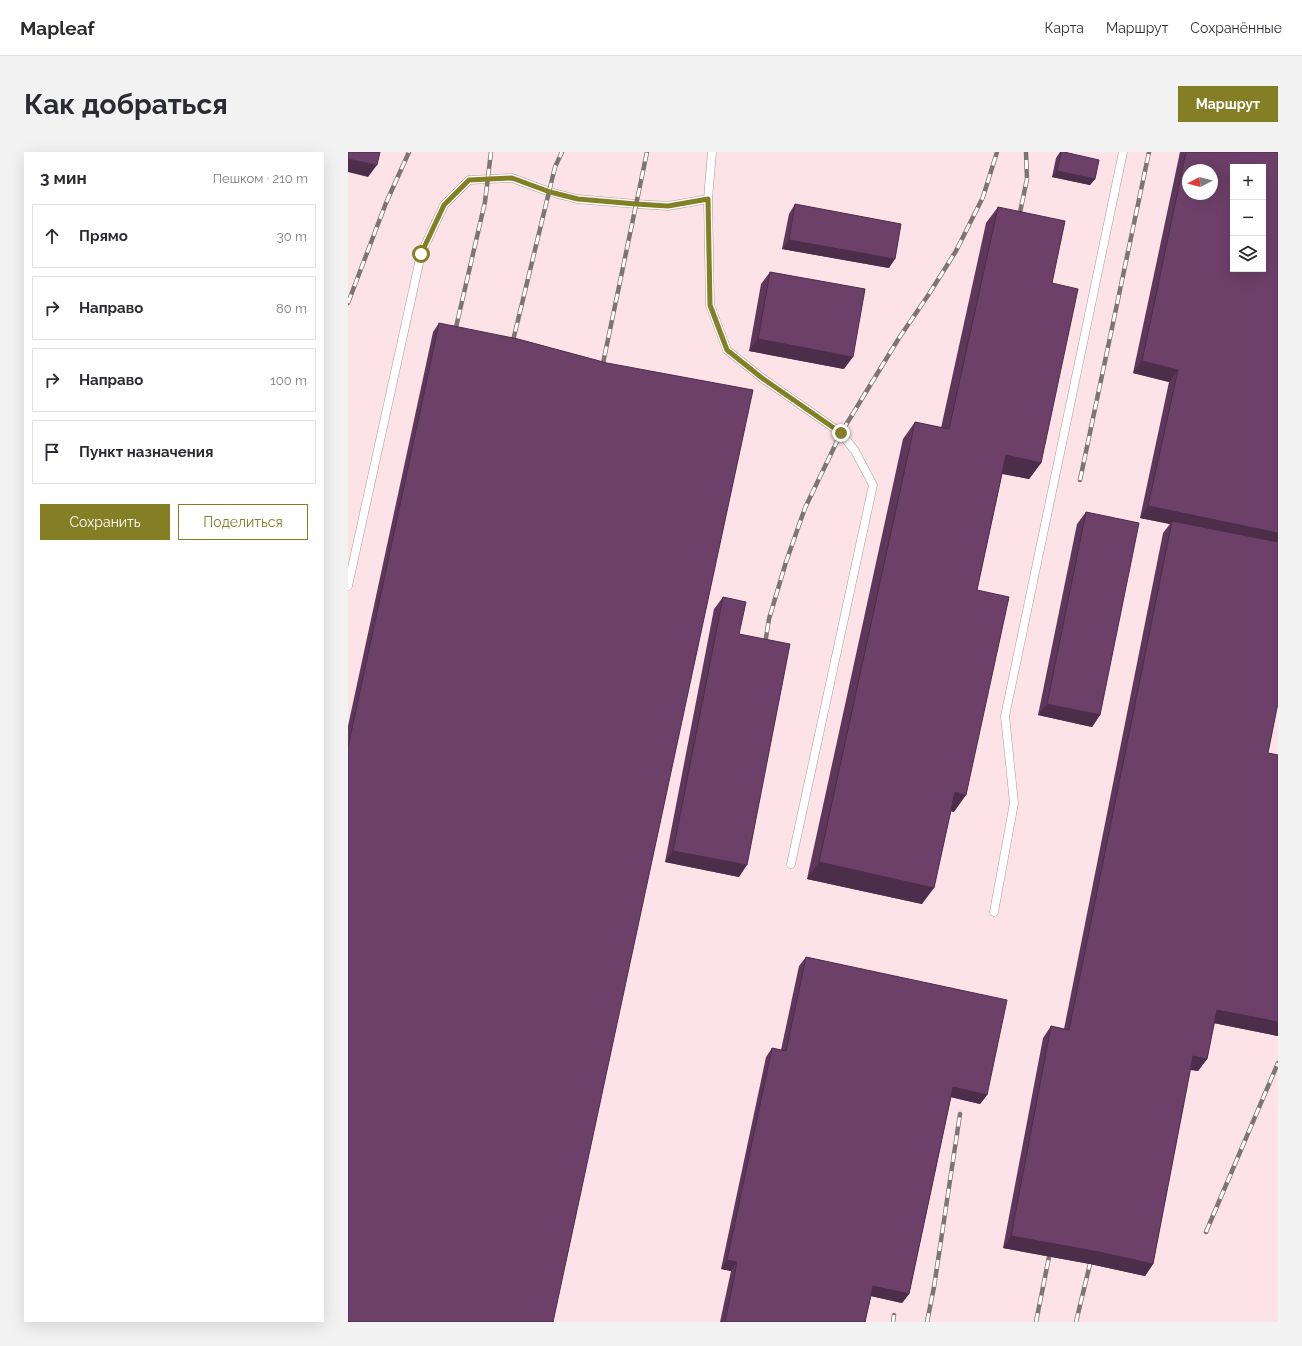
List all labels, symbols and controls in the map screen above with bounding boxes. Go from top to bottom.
text: Mapleaf [20,17,95,39]
text: Карта [1045,20,1084,36]
text: Маршрут [1106,20,1168,36]
text: Сохранённые [1190,20,1282,36]
button: Маршрут [1178,86,1278,122]
text: Как добраться [24,88,228,121]
north arrow [1182,164,1218,200]
map controls [1230,164,1266,272]
button: + [1230,164,1266,200]
text: 3 мин [40,168,87,188]
text: Пешком · 210 m [213,171,308,186]
button: − [1230,200,1266,236]
icon: ahead [41,225,63,247]
text: Прямо [79,227,128,245]
text: 30 m [277,229,307,244]
button: layers [1230,236,1266,272]
route start [412,245,430,263]
icon: right [41,297,63,319]
text: Направо [79,299,143,317]
text: 80 m [276,301,307,316]
icon: right [41,369,63,391]
text: Направо [79,371,143,389]
text: 100 m [270,373,307,388]
route end [832,424,850,442]
icon: arrive [41,441,63,463]
text: Пункт назначения [79,443,213,461]
button: Сохранить [40,504,170,540]
button: Поделиться [178,504,308,540]

